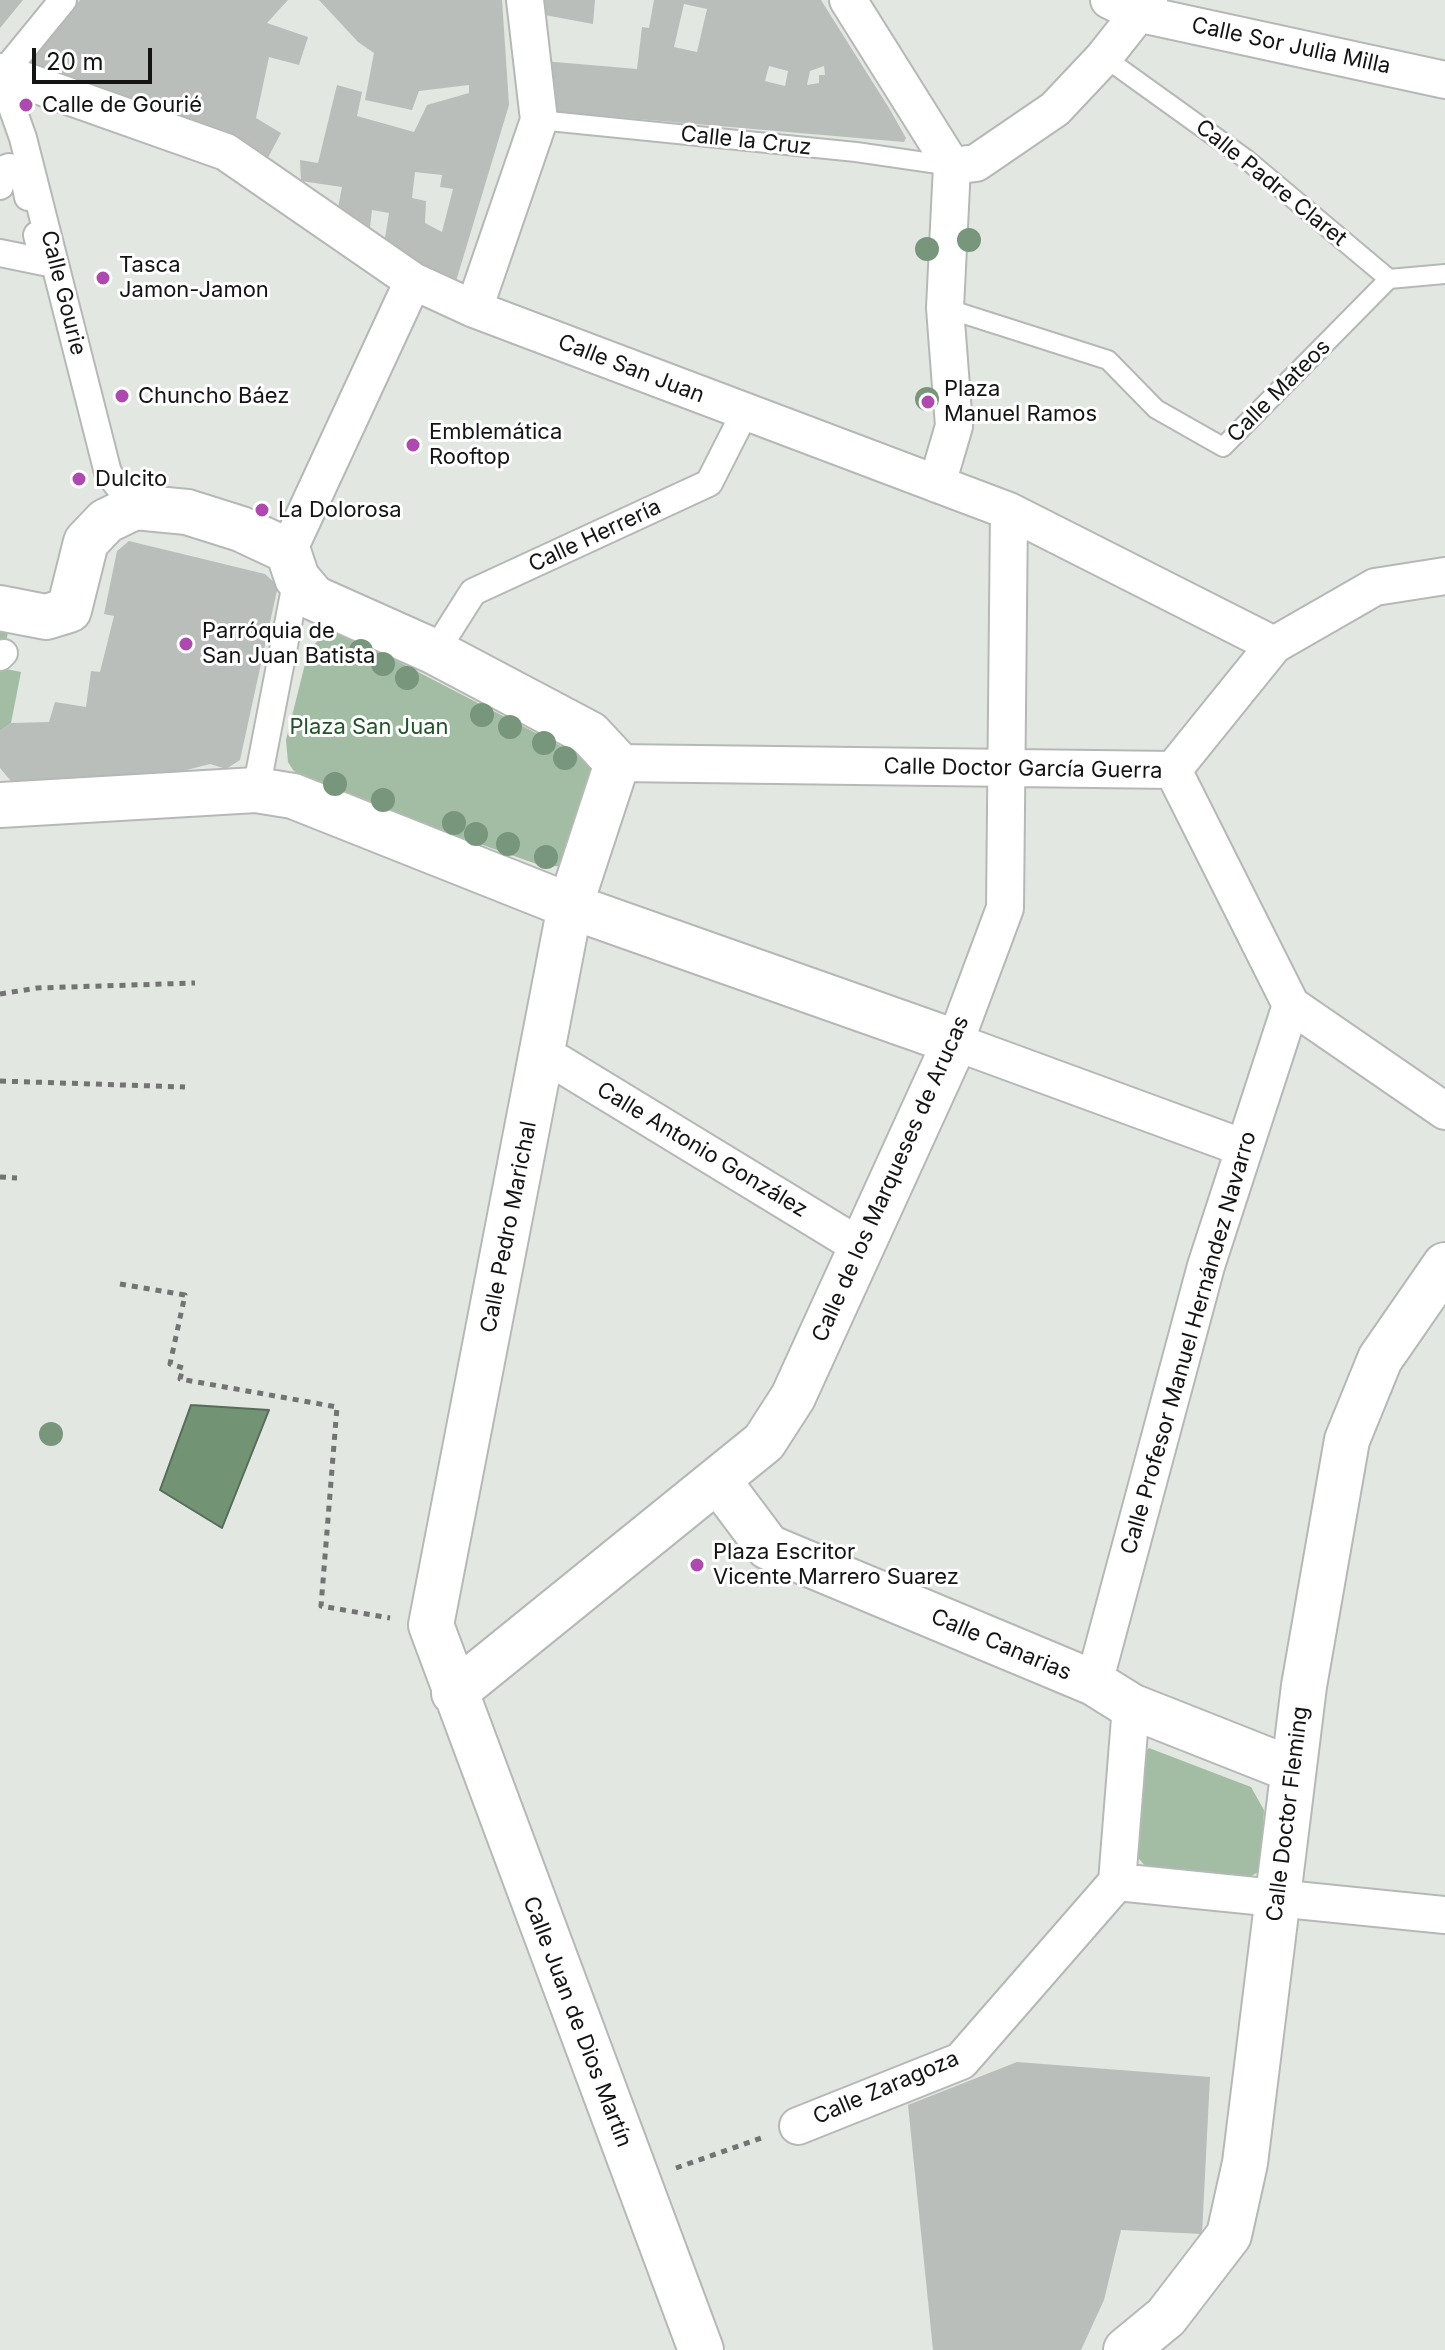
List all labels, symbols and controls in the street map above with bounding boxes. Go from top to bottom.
street label: Calle Sor Julia Milla [1189,12,1393,80]
scale bar [36,32,156,82]
text: 20 m [46,47,104,76]
place label: Calle de Gourié [42,92,202,118]
marker: Calle de Gourié [17,96,35,114]
street label: Calle Padre Claret [1190,114,1352,252]
street label: Calle la Cruz [679,121,813,161]
street label: Calle Gourie [35,228,91,358]
place label: Tasca Jamon-Jamon [119,252,269,304]
marker: Tasca Jamon-Jamon [94,269,112,287]
street label: Calle San Juan [554,329,708,409]
street label: Calle Mateos [1222,334,1336,448]
place label: Plaza Manuel Ramos [944,376,1097,428]
place label: Chuncho Báez [138,383,289,409]
marker: Chuncho Báez [113,387,131,405]
marker: Plaza Manuel Ramos [919,393,937,411]
place label: Emblemática Rooftop [429,419,562,470]
marker: Emblemática Rooftop [404,436,422,454]
place label: Dulcito [95,466,167,492]
marker: Dulcito [70,470,88,488]
street label: Calle Herrería [525,494,665,578]
place label: La Dolorosa [278,497,402,523]
marker: La Dolorosa [253,501,271,519]
place label: Parróquia de San Juan Batista [202,618,375,670]
marker: Parróquia de San Juan Batista [177,635,195,653]
park label: Plaza San Juan [290,714,448,740]
street label: Calle Doctor García Guerra [883,753,1163,785]
street label: Calle de los Marqueses de Arucas [807,1012,975,1346]
street label: Calle Antonio González [592,1077,812,1223]
street label: Calle Pedro Marichal [476,1119,542,1335]
street label: Calle Profesor Manuel Hernández Navarro [1116,1128,1262,1558]
place label: Plaza Escritor Vicente Marrero Suarez [713,1539,959,1590]
marker: Plaza Escritor Vicente Marrero Suarez [688,1556,706,1574]
street label: Calle Canarias [927,1604,1075,1686]
street label: Calle Doctor Fleming [1262,1705,1314,1923]
street label: Calle Juan de Dios Martín [517,1893,637,2151]
street label: Calle Zaragoza [809,2045,963,2131]

